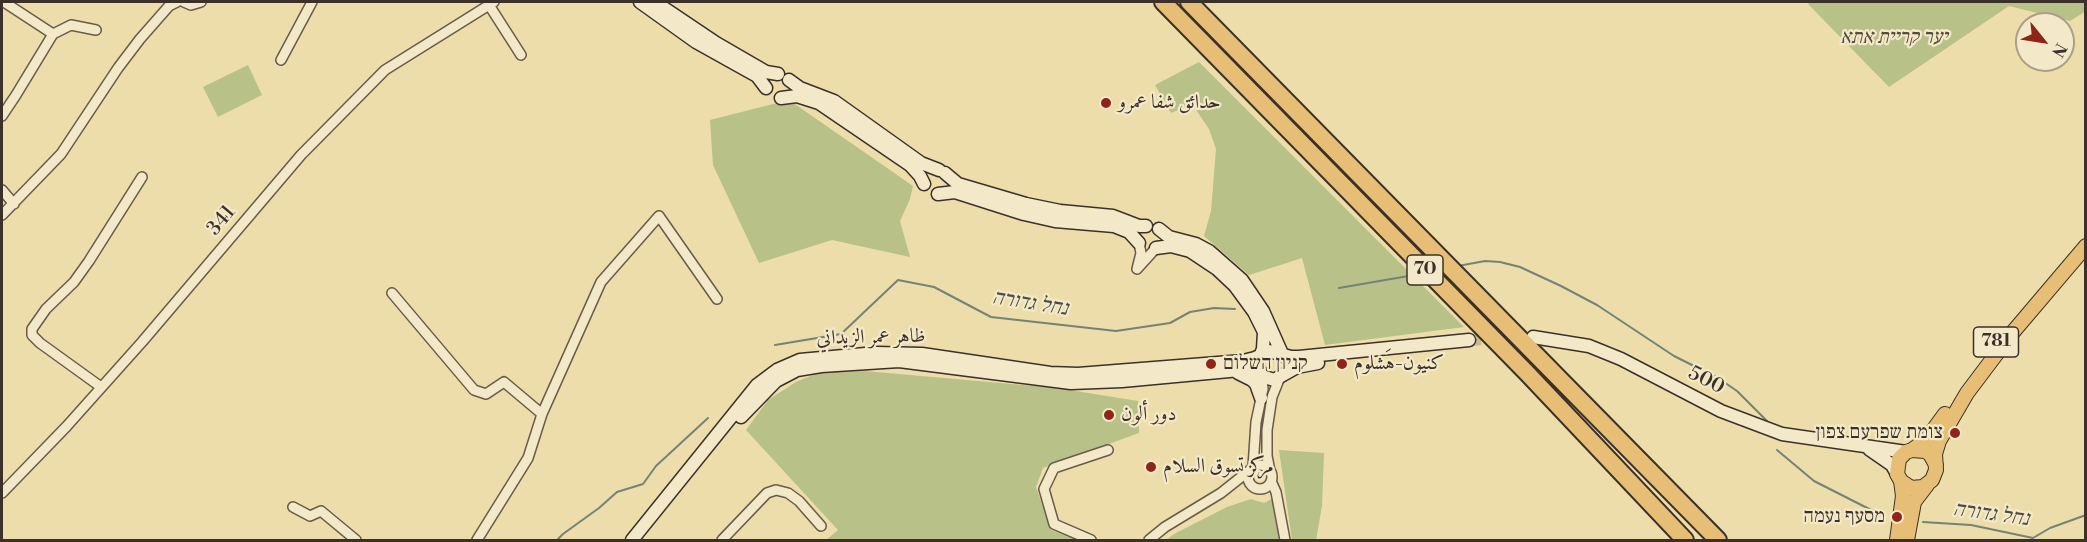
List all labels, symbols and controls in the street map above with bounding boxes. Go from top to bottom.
north arrow [2015,12,2075,72]
park label: יער קריית אתא [1841,26,1947,50]
text: N [2047,40,2071,60]
place label: حدائق شفا عمرو [1118,91,1221,115]
marker: حدائق شفا عمرو [1099,96,1113,110]
street label: 341 [203,201,241,241]
road number: 70 [1407,255,1443,285]
water label: נחל גדורה [990,286,1070,322]
street label: ظاهر عمر الزيداني [816,325,926,351]
road number: 781 [1974,327,2018,357]
place label: קניון השלום [1223,352,1308,376]
place label: كنيون-هَشلوم [1354,352,1444,376]
marker: קניון השלום [1204,357,1218,371]
marker: كنيون-هَشلوم [1335,357,1349,371]
street label: 500 [1684,362,1728,400]
place label: دور ألون [1121,403,1177,427]
marker: دور ألون [1102,408,1116,422]
place label: צומת שפרעם צפון [1816,421,1943,445]
marker: צומת שפרעם צפון [1948,426,1962,440]
place label: مركز تسوق السلام [1163,455,1274,479]
marker: مركز تسوق السلام [1144,460,1158,474]
water label: נחל גדורה [1951,497,2031,533]
place label: מסעף נעמה [1803,505,1885,529]
marker: מסעף נעמה [1890,510,1904,524]

